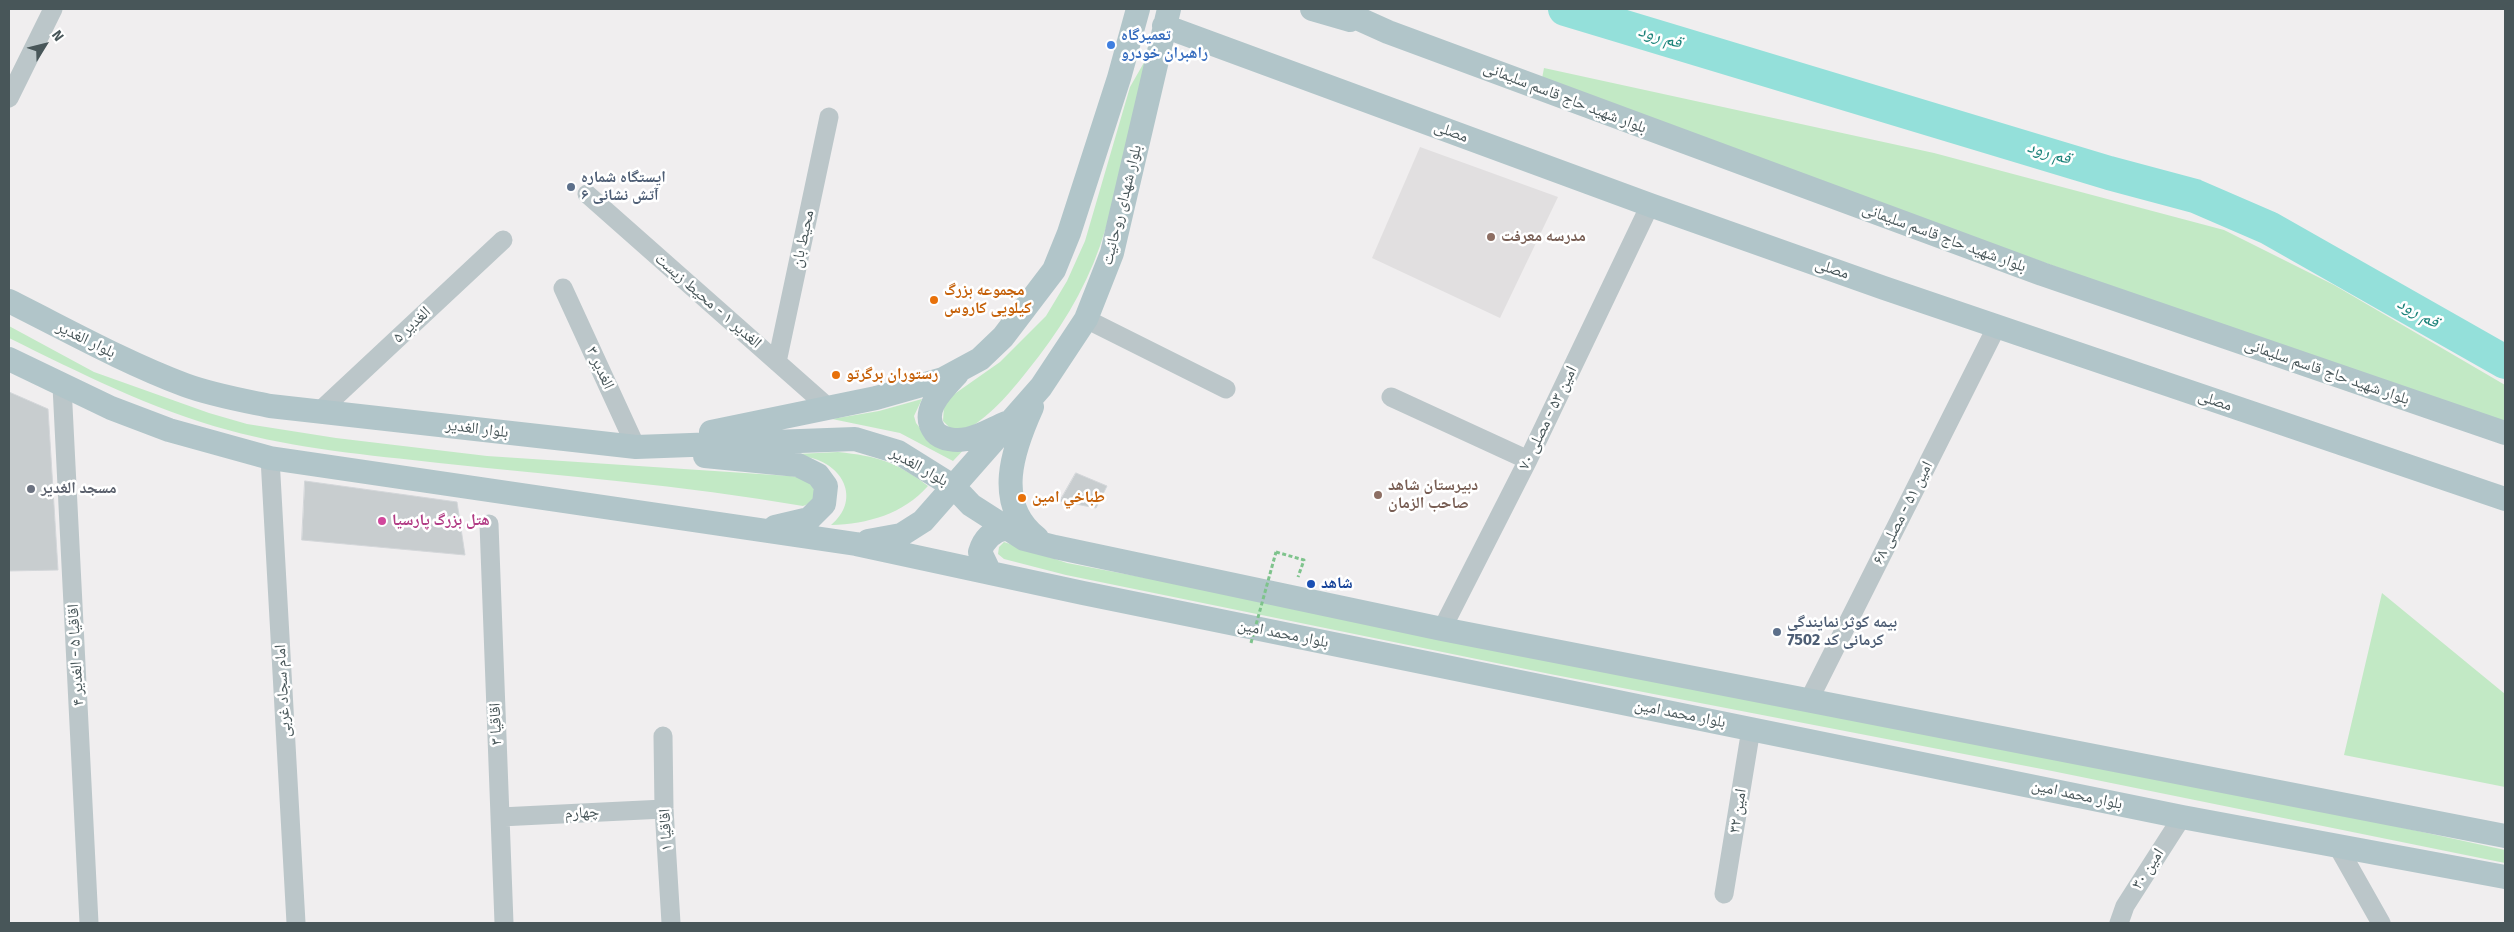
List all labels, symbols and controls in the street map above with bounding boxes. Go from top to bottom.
north arrow [20,20,70,70]
water label: قم رود [1636,20,1684,54]
place label: تعمیرگاه راهبران خودرو [1121,26,1208,64]
text: N [48,27,67,45]
marker: تعمیرگاه راهبران خودرو [1105,39,1117,51]
street label: بلوار شهید حاج قاسم سلیمانی [1481,58,1649,138]
street label: مصلی [1431,117,1471,147]
water label: قم رود [2025,136,2073,170]
street label: بلوار شهدای روحانیت [1098,143,1146,267]
place label: ایستگاه شماره ۶ آتش نشانی [581,168,666,206]
marker: ایستگاه شماره ۶ آتش نشانی [565,181,577,193]
street label: بلوار شهید حاج قاسم سلیمانی [1859,199,2029,277]
street label: محیط بان [788,209,818,269]
place label: مدرسه معرفت [1501,227,1586,247]
marker: مدرسه معرفت [1485,231,1497,243]
street label: الغدیر ۱ - محیط زیست [651,249,765,353]
street label: مصلی [1812,254,1852,284]
place label: مجموعه بزرگ کیلویی کاروس [944,281,1032,319]
water label: قم رود [2393,293,2443,333]
marker: مجموعه بزرگ کیلویی کاروس [928,294,940,306]
street label: الغدیر ۵ [389,303,435,347]
street label: بلوار الغدیر [53,317,119,363]
street label: بلوار شهید حاج قاسم سلیمانی [2242,335,2412,409]
street label: الغدیر ۳ [582,344,618,392]
street label: امین ۵۳ - مصلی ۷۰ [1515,363,1581,473]
place label: رستوران برگرتو [846,365,938,385]
marker: رستوران برگرتو [830,369,842,381]
street label: مصلی [2195,386,2235,416]
street label: بلوار الغدیر [444,416,510,442]
street label: بلوار الغدیر [887,443,951,491]
street label: امین ۵۱ - مصلی ۶۸ [1869,458,1937,568]
place label: دبیرستان شاهد صاحب الزمان [1388,476,1478,514]
place label: مسجد الغدیر [41,479,117,499]
marker: مسجد الغدیر [25,483,37,495]
place label: طباخي امين [1032,488,1105,508]
marker: دبیرستان شاهد صاحب الزمان [1372,489,1384,501]
marker: طباخي امين [1016,492,1028,504]
place label: هتل بزرگ پارسیا [392,511,490,531]
marker: هتل بزرگ پارسیا [376,515,388,527]
place label: شاهد [1321,574,1353,594]
marker: شاهد [1305,578,1317,590]
street label: اقاقیا ۵ - الغدیر ۴ [64,603,88,707]
place label: بیمه کوثر نمایندگی کرمانی کد 7502 [1787,613,1897,651]
street label: بلوار محمد امین [1236,616,1330,652]
marker: بیمه کوثر نمایندگی کرمانی کد 7502 [1771,626,1783,638]
street label: امام سجاد غربی [271,644,295,738]
street label: بلوار محمد امین [1633,696,1727,732]
street label: اقاقیا ۳ [486,702,506,746]
street label: بلوار محمد امین [2030,776,2124,814]
street label: امین ۳۲ [1725,787,1751,835]
street label: چهارم [564,803,600,823]
street label: اقاقیا ۱ [655,808,677,852]
street label: امین ۳۰ [2128,845,2168,893]

